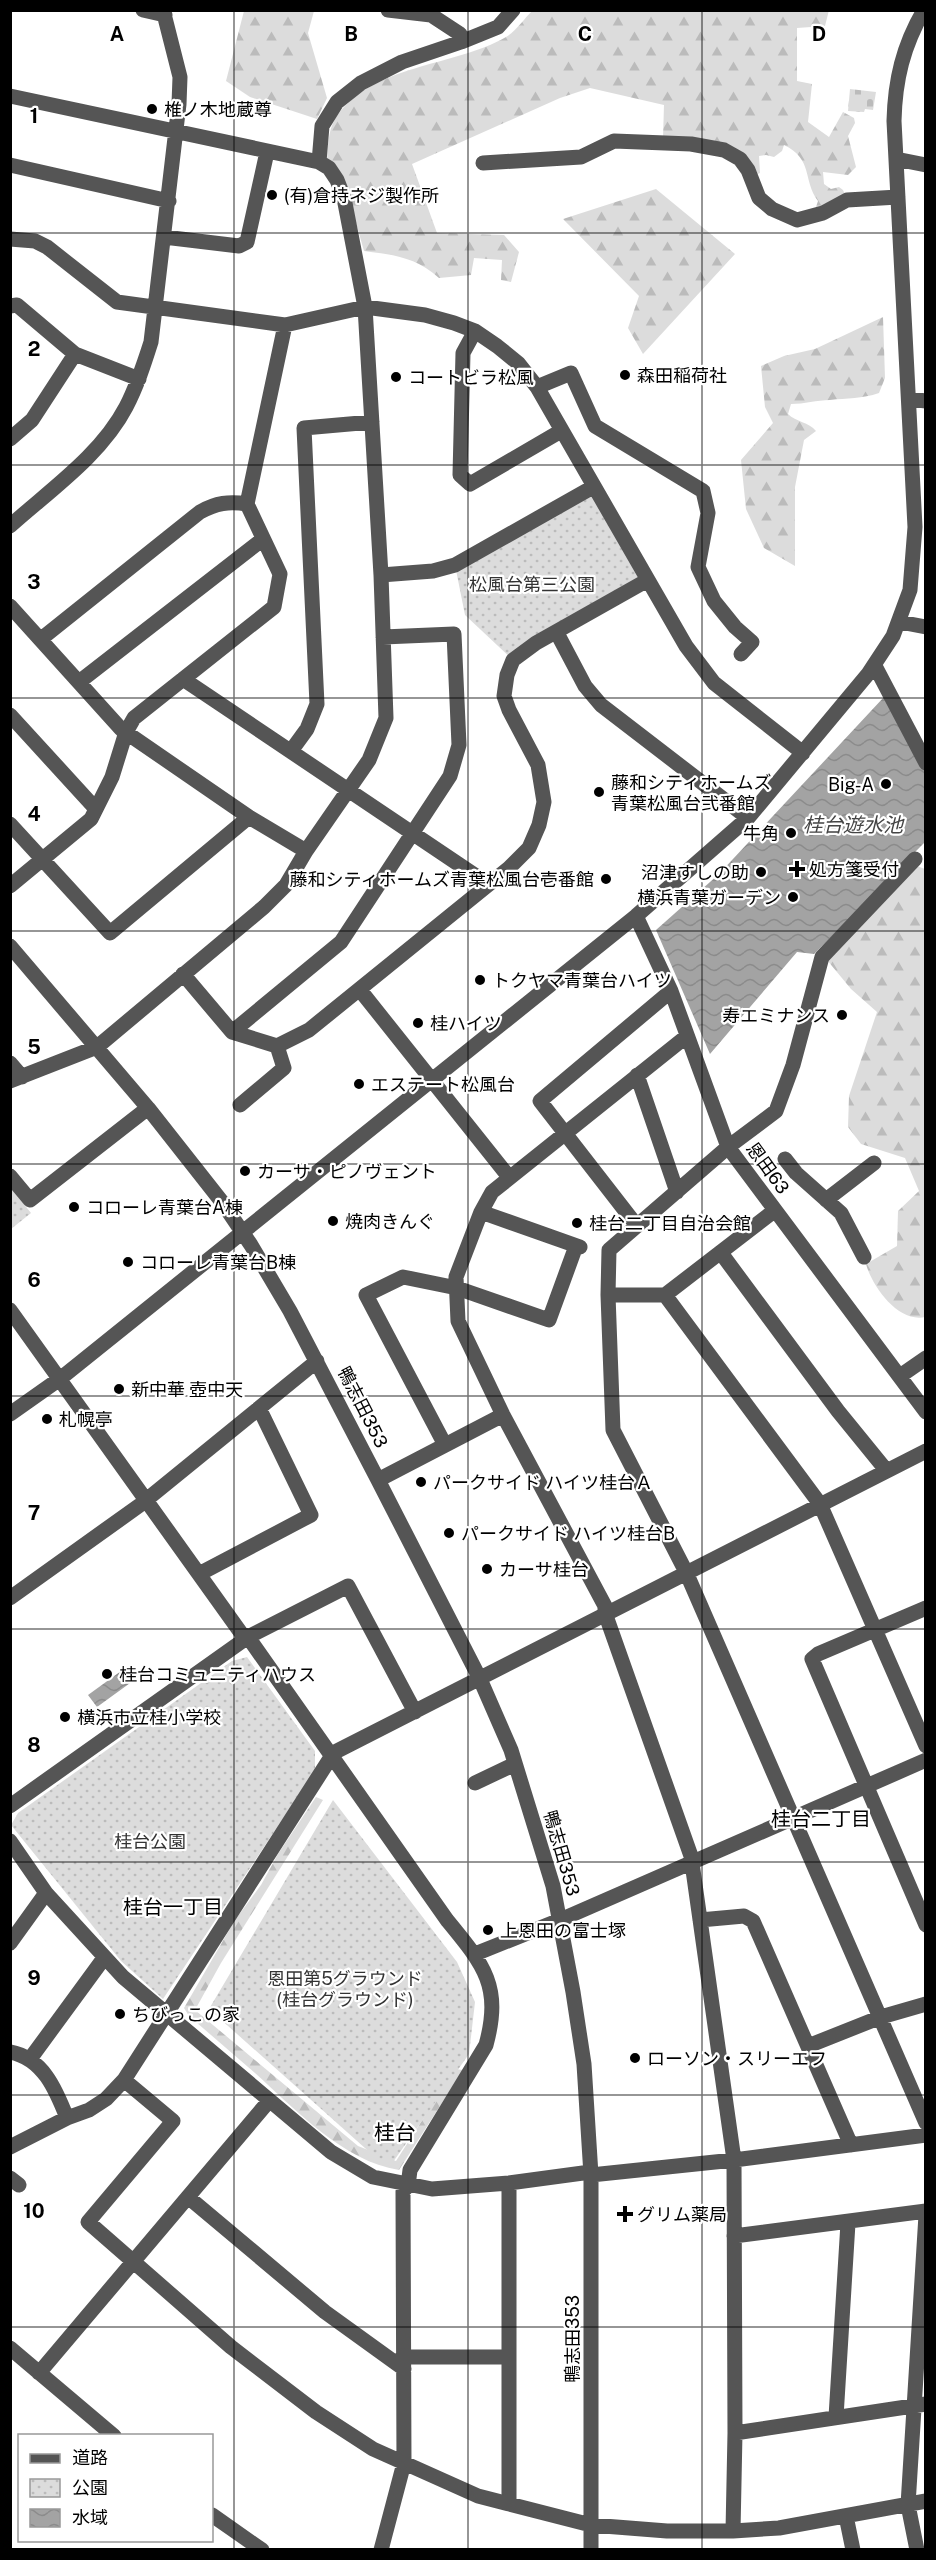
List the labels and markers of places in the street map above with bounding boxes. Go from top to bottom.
place label: 椎ノ木地蔵尊 [164,99,272,120]
marker: 椎ノ木地蔵尊 [145,102,159,116]
place label: (有)倉持ネジ製作所 [284,185,439,206]
marker: (有)倉持ネジ製作所 [265,188,279,202]
place label: 森田稲荷社 [637,365,727,386]
place label: コートビラ松風 [408,367,534,388]
marker: 森田稲荷社 [618,368,632,382]
marker: コートビラ松風 [389,370,403,384]
place label: 藤和シティホームズ 青葉松風台弐番館 [611,772,771,814]
place label: Big-A [828,774,874,795]
marker: Big-A [879,777,893,791]
marker: 藤和シティホームズ 青葉松風台弐番館 [592,785,606,799]
place label: 牛角 [743,823,779,844]
marker: 牛角 [784,826,798,840]
place label: 処方箋受付 [809,859,899,880]
place label: 沼津すしの助 [641,862,749,883]
marker: 処方箋受付 [790,862,804,876]
marker: 沼津すしの助 [754,865,768,879]
place label: 藤和シティホームズ青葉松風台壱番館 [290,869,594,890]
marker: 藤和シティホームズ青葉松風台壱番館 [599,872,613,886]
place label: 横浜青葉ガーデン [637,887,781,908]
marker: 横浜青葉ガーデン [786,890,800,904]
place label: トクヤマ青葉台ハイツ [492,970,672,991]
marker: トクヤマ青葉台ハイツ [473,973,487,987]
place label: 寿エミナンス [722,1005,830,1026]
marker: 寿エミナンス [835,1008,849,1022]
place label: 桂ハイツ [430,1013,502,1034]
marker: 桂ハイツ [411,1016,425,1030]
place label: エステート松風台 [371,1074,515,1095]
marker: エステート松風台 [352,1077,366,1091]
place label: カーサ・ピノヴェント [257,1161,437,1182]
marker: カーサ・ピノヴェント [238,1164,252,1178]
place label: コローレ青葉台A棟 [86,1197,243,1218]
marker: コローレ青葉台A棟 [67,1200,81,1214]
place label: 焼肉きんぐ [345,1211,435,1232]
place label: 桂台二丁目自治会館 [589,1213,751,1234]
marker: 焼肉きんぐ [326,1214,340,1228]
marker: 桂台二丁目自治会館 [570,1216,584,1230]
place label: コローレ青葉台B棟 [140,1252,296,1273]
marker: コローレ青葉台B棟 [121,1255,135,1269]
place label: 新中華 壺中天 [131,1379,243,1400]
marker: 新中華 壺中天 [112,1382,126,1396]
place label: 札幌亭 [59,1409,113,1430]
marker: 札幌亭 [40,1412,54,1426]
place label: パークサイド ハイツ桂台Ａ [433,1472,653,1493]
marker: パークサイド ハイツ桂台Ａ [414,1475,428,1489]
place label: パークサイド ハイツ桂台B [461,1523,675,1544]
marker: パークサイド ハイツ桂台B [442,1526,456,1540]
place label: カーサ桂台 [499,1559,589,1580]
marker: カーサ桂台 [480,1562,494,1576]
place label: 桂台コミュニティハウス [119,1664,316,1685]
marker: 桂台コミュニティハウス [100,1667,114,1681]
place label: 横浜市立桂小学校 [77,1707,221,1728]
marker: 横浜市立桂小学校 [58,1710,72,1724]
place label: 上恩田の富士塚 [500,1920,626,1941]
marker: 上恩田の富士塚 [481,1923,495,1937]
place label: ちびっこの家 [132,2004,240,2025]
marker: ちびっこの家 [113,2007,127,2021]
place label: ローソン・スリーエフ [647,2048,827,2069]
marker: ローソン・スリーエフ [628,2051,642,2065]
place label: グリム薬局 [637,2204,727,2225]
marker: グリム薬局 [618,2207,632,2221]

